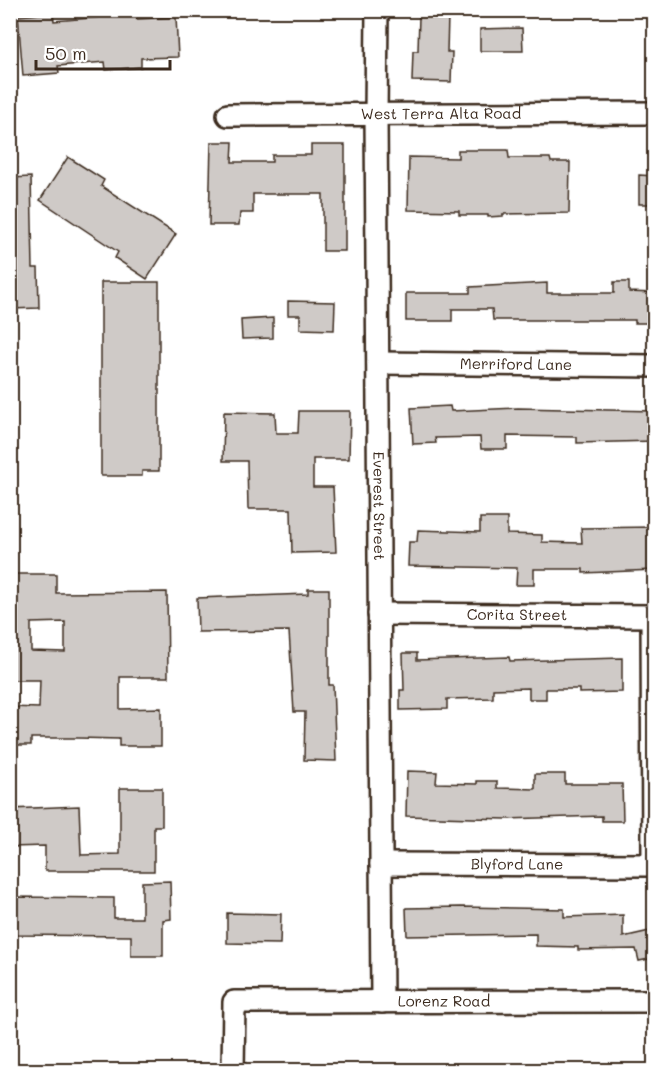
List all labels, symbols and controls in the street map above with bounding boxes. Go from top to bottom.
scale bar [36,33,170,71]
text: 50 m [45,41,87,65]
street label: West Terra Alta Road [361,103,521,123]
street label: Merriford Lane [460,353,572,374]
street label: Everest Street [369,451,390,561]
street label: Corita Street [467,604,567,624]
street label: Blyford Lane [471,853,563,874]
street label: Lorenz Road [398,990,490,1011]

